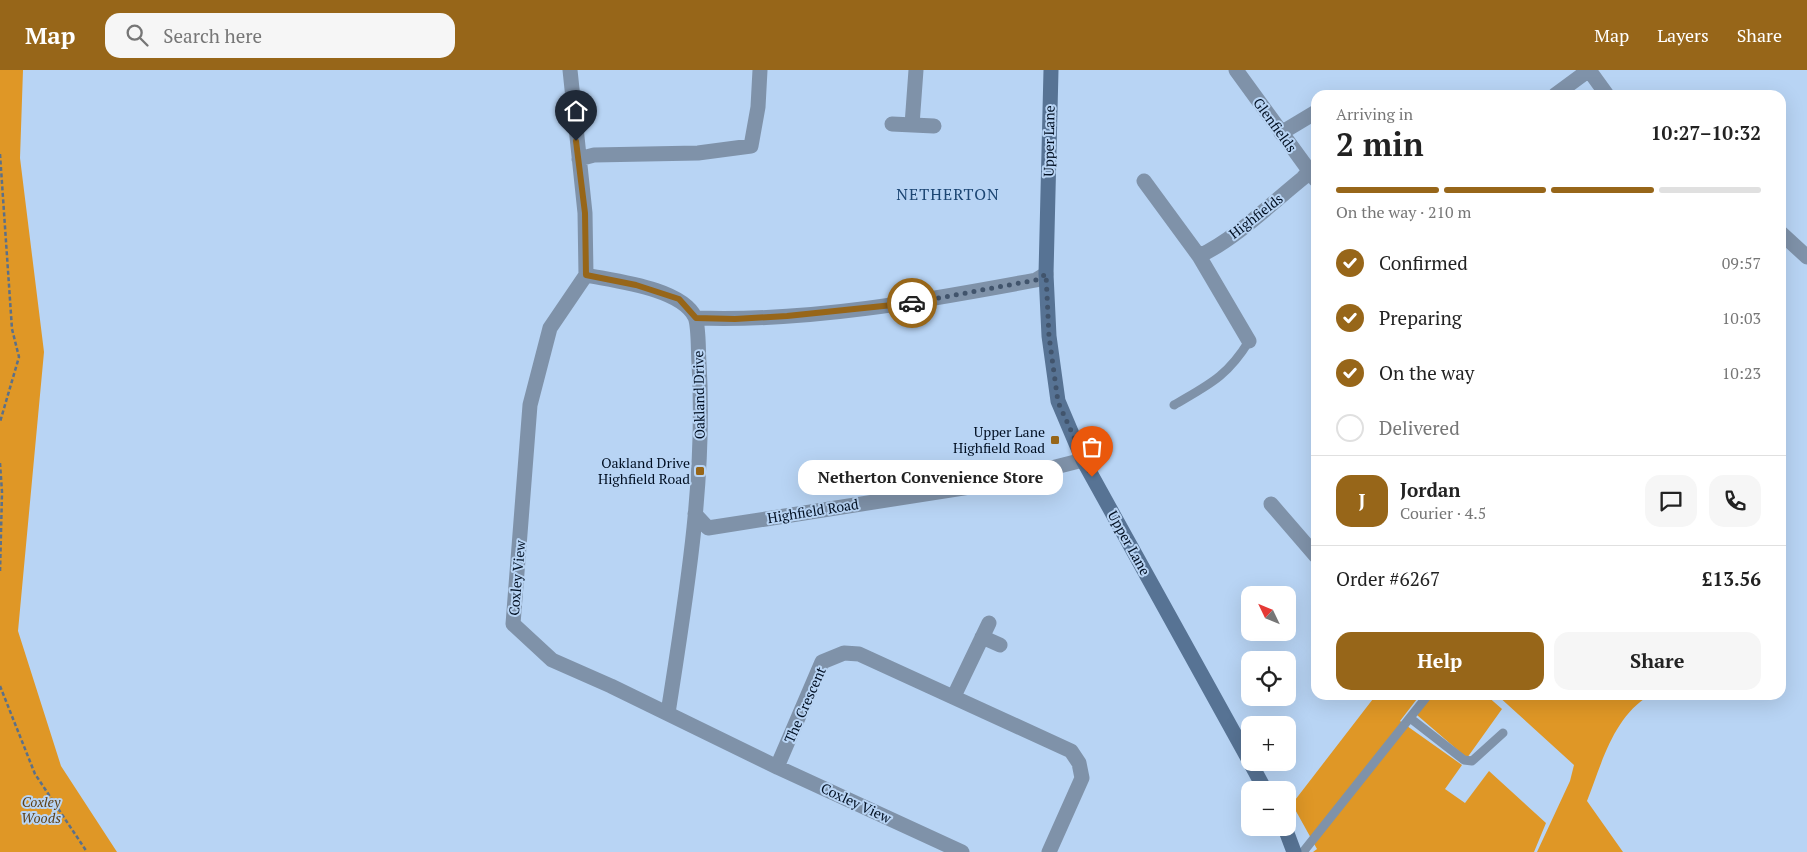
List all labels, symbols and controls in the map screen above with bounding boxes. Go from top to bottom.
search box [105,13,455,58]
text: Map [25,19,75,51]
icon: search [123,21,151,49]
text: Search here [163,23,262,48]
text: Map [1594,23,1629,47]
text: Layers [1657,23,1709,47]
text: Share [1737,23,1782,47]
pin [555,90,597,141]
street label: Glenfields [1249,94,1302,156]
icon: home [562,97,590,125]
text: Arriving in [1336,103,1413,125]
street label: Upper Lane [1038,105,1059,177]
text: 10:27–10:32 [1651,120,1761,145]
text: 2 min [1336,123,1424,165]
district label: NETHERTON [896,183,1000,205]
street label: Highfields [1225,189,1287,243]
text: On the way · 210 m [1336,201,1471,223]
icon: check [1336,249,1364,277]
text: Confirmed [1379,250,1468,275]
text: 09:57 [1722,252,1761,274]
courier [887,278,937,328]
icon: car [898,289,926,317]
icon: check [1336,304,1364,332]
text: Preparing [1379,305,1462,330]
text: 10:03 [1722,307,1761,329]
street label: Oakland Drive [688,350,709,440]
icon: check [1336,359,1364,387]
text: On the way [1379,360,1474,385]
text: 10:23 [1722,362,1761,384]
text: Delivered [1379,415,1460,440]
place label: Upper Lane Highfield Road [953,422,1045,457]
pin [1071,426,1113,477]
icon: bag [1078,433,1106,461]
marker: Upper Lane Highfield Road [1049,434,1061,446]
place label: Oakland Drive Highfield Road [598,453,690,488]
callout: Netherton Convenience Store [797,460,1062,494]
marker: Oakland Drive Highfield Road [694,465,706,477]
text: Netherton Convenience Store [818,466,1043,488]
button: chat [1645,475,1697,527]
button: phone [1709,475,1761,527]
text: Jordan [1400,477,1461,502]
text: J [1359,488,1365,513]
street label: Highfield Road [766,494,860,527]
text: Courier · 4.5 [1400,502,1486,524]
street label: Upper Lane [1104,507,1155,579]
street label: Coxley View [504,539,529,616]
text: Order #6267 [1336,566,1440,591]
text: £13.56 [1702,566,1761,591]
north arrow [1241,586,1296,641]
map controls [1241,586,1296,836]
button: Help [1336,632,1544,690]
button: Share [1554,632,1761,690]
button: locate [1241,651,1296,706]
street label: The Crescent [779,663,830,746]
button: + [1241,716,1296,771]
street label: Coxley View [818,778,895,827]
button: − [1241,781,1296,836]
park label: Coxley Woods [21,792,61,827]

